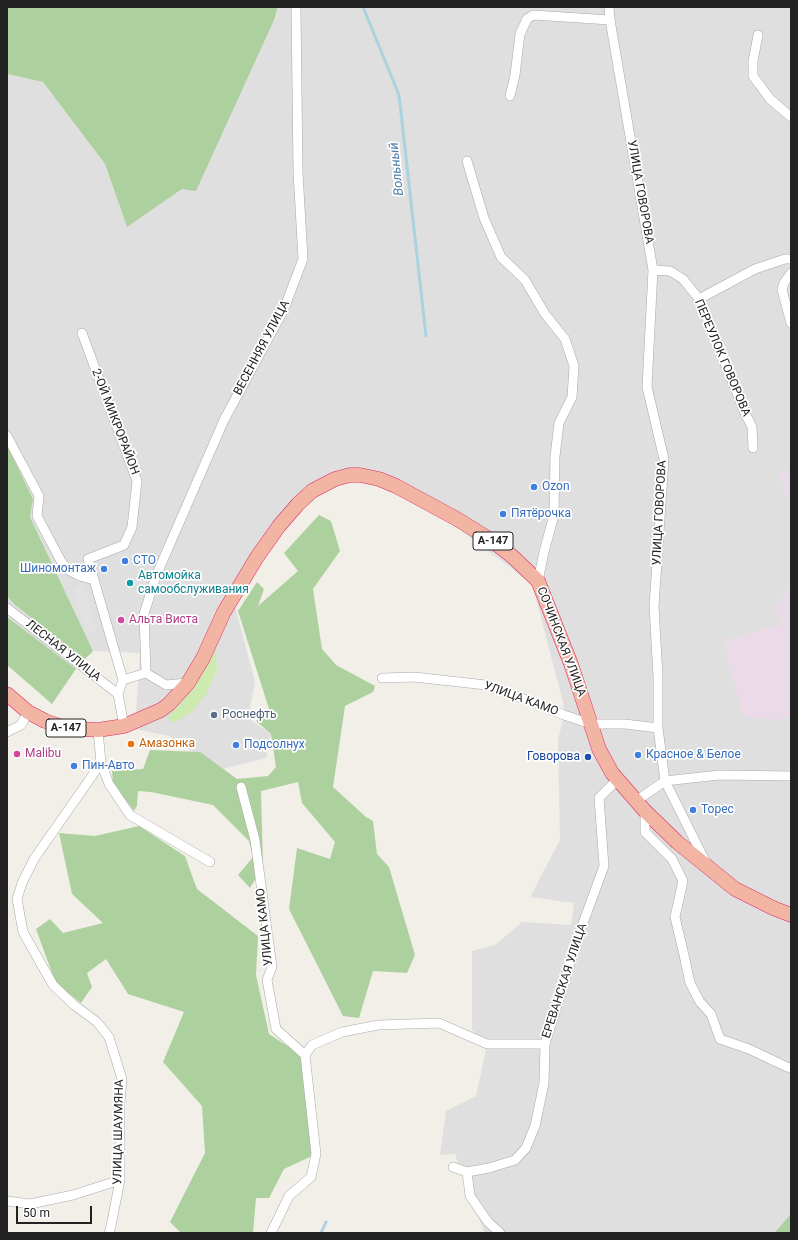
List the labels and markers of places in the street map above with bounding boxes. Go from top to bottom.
place label: Ozon [542,480,570,494]
marker: Ozon [529,482,539,492]
place label: Пятёрочка [511,507,571,521]
marker: Пятёрочка [498,509,508,519]
place label: СТО [133,554,156,568]
marker: СТО [120,556,130,566]
place label: Шиномонтаж [20,562,96,576]
marker: Шиномонтаж [99,564,109,574]
place label: Автомойка самообслуживания [138,569,249,597]
marker: Автомойка самообслуживания [125,578,135,588]
place label: Альта Виста [129,613,198,627]
marker: Альта Виста [116,615,126,625]
place label: Роснефть [222,708,276,722]
marker: Роснефть [209,710,219,720]
place label: Амазонка [139,737,195,751]
place label: Подсолнух [244,738,305,752]
marker: Амазонка [126,739,136,749]
marker: Подсолнух [231,740,241,750]
place label: Malibu [25,747,61,761]
place label: Красное & Белое [646,748,741,762]
marker: Malibu [12,749,22,759]
place label: Говорова [527,750,580,764]
marker: Красное & Белое [633,750,643,760]
marker: Говорова [583,752,593,762]
place label: Пин-Авто [82,759,135,773]
marker: Пин-Авто [69,761,79,771]
place label: Торес [701,803,734,817]
marker: Торес [688,805,698,815]

